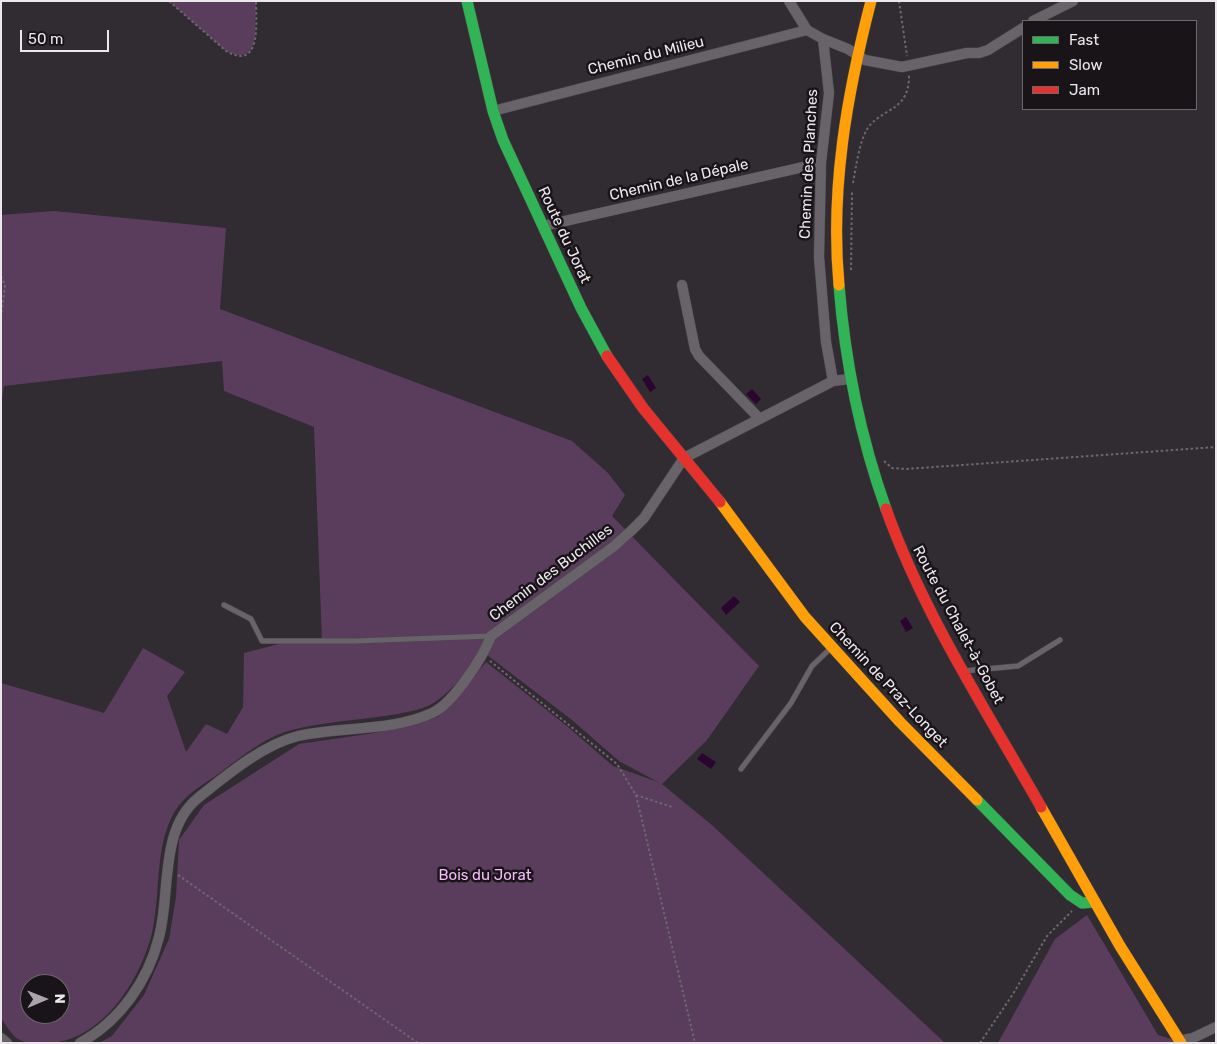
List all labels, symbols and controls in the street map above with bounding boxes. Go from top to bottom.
scale bar [22,20,111,52]
legend [1022,20,1197,110]
text: 50 m [28,30,63,48]
text: Fast [1069,31,1099,49]
street label: Chemin du Milieu [586,33,706,79]
text: Slow [1069,56,1102,74]
text: Jam [1069,81,1100,99]
street label: Chemin des Planches [796,89,822,239]
street label: Chemin de la Dépale [608,155,750,205]
street label: Route du Jorat [534,184,594,286]
street label: Chemin des Buchilles [486,521,616,625]
street label: Route du Chalet-à-Gobet [909,543,1007,707]
street label: Chemin de Praz-Longet [825,618,951,752]
park label: Bois du Jorat [439,867,531,885]
north arrow [20,974,70,1024]
text: N [51,994,68,1004]

